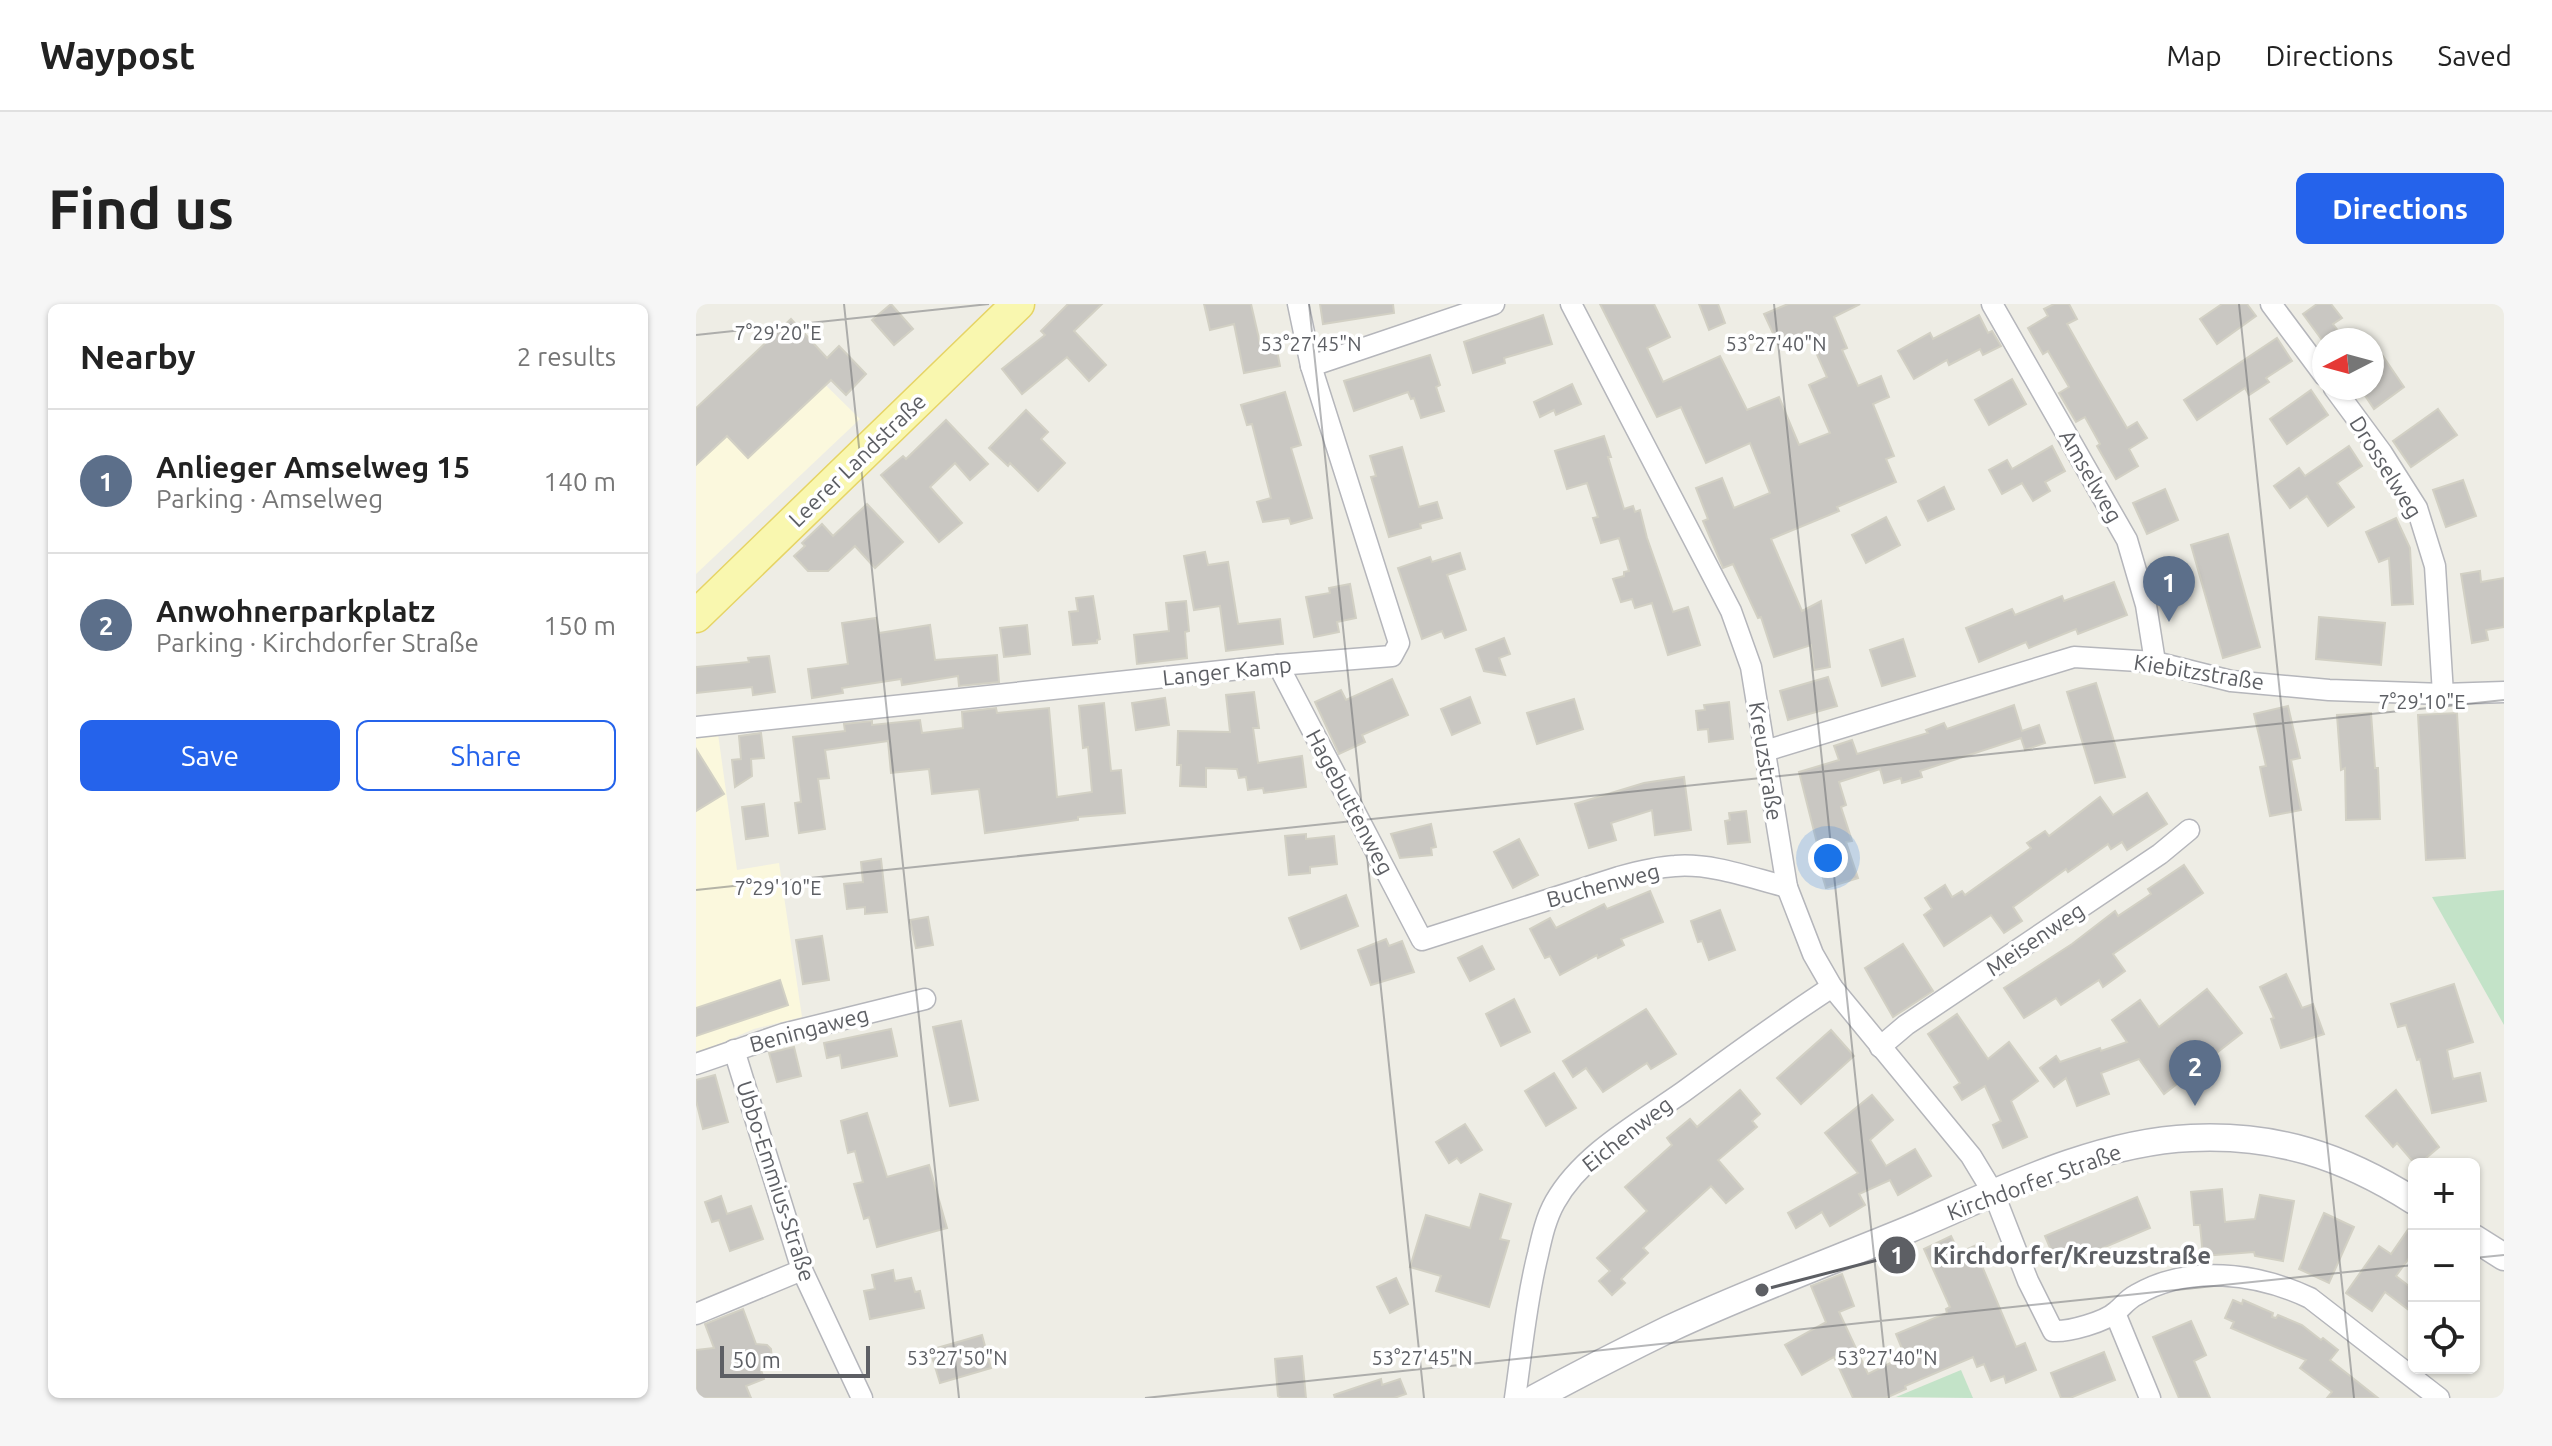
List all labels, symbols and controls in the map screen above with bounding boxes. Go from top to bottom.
text: Waypost [40,34,195,76]
text: Map [2166,40,2222,71]
text: Directions [2266,40,2393,71]
text: Saved [2437,40,2512,71]
button: Directions [2296,173,2504,244]
text: Find us [48,177,234,240]
text: 7°29'20"E [735,321,821,344]
north arrow [2312,328,2384,400]
text: 53°27'45"N [1260,332,1362,355]
text: 53°27'40"N [1725,332,1827,355]
text: Nearby [80,337,195,375]
text: 2 results [517,342,616,371]
street label: Leerer Landstraße [783,388,930,531]
street label: Drosselweg [2345,411,2428,522]
street label: Amselweg [2055,425,2128,526]
text: Anlieger Amselweg 15 [156,450,470,484]
text: 1 [99,467,113,496]
text: 140 m [544,467,616,496]
text: Parking · Amselweg [156,484,383,513]
pin: 1 [2143,556,2195,622]
text: Anwohnerparkplatz [156,594,435,628]
text: 2 [99,611,113,640]
text: 150 m [544,611,616,640]
text: Parking · Kirchdorfer Straße [156,628,479,657]
street label: Kiebitzstraße [2132,649,2266,694]
street label: Langer Kamp [1161,651,1293,690]
text: 7°29'10"E [2379,690,2465,713]
street label: Kreuzstraße [1745,700,1788,822]
button: Save [80,720,340,791]
button: Share [356,720,616,791]
street label: Hagebuttenweg [1302,725,1399,879]
your location [1808,838,1848,878]
street label: Buchenweg [1544,857,1662,912]
text: 7°29'10"E [735,876,821,899]
street label: Meisenweg [1981,897,2088,980]
street label: Beningaweg [747,1001,871,1056]
pin: 2 [2169,1040,2221,1106]
street label: Ubbo-Emmius-Straße [732,1077,821,1284]
street label: Eichenweg [1577,1091,1677,1176]
street label: Kirchdorfer Straße [1943,1138,2124,1225]
map controls [2408,1158,2480,1374]
button: + [2408,1158,2480,1230]
button: − [2408,1230,2480,1302]
callout: Kirchdorfer/Kreuzstraße [1877,1231,2227,1279]
text: 1 [1890,1242,1904,1269]
text: Kirchdorfer/Kreuzstraße [1933,1242,2211,1269]
button: locate [2408,1302,2480,1374]
scale bar [720,1342,870,1378]
text: 53°27'50"N [906,1346,1008,1369]
text: 53°27'45"N [1371,1346,1473,1369]
text: 53°27'40"N [1836,1346,1938,1369]
text: 50 m [732,1347,781,1372]

